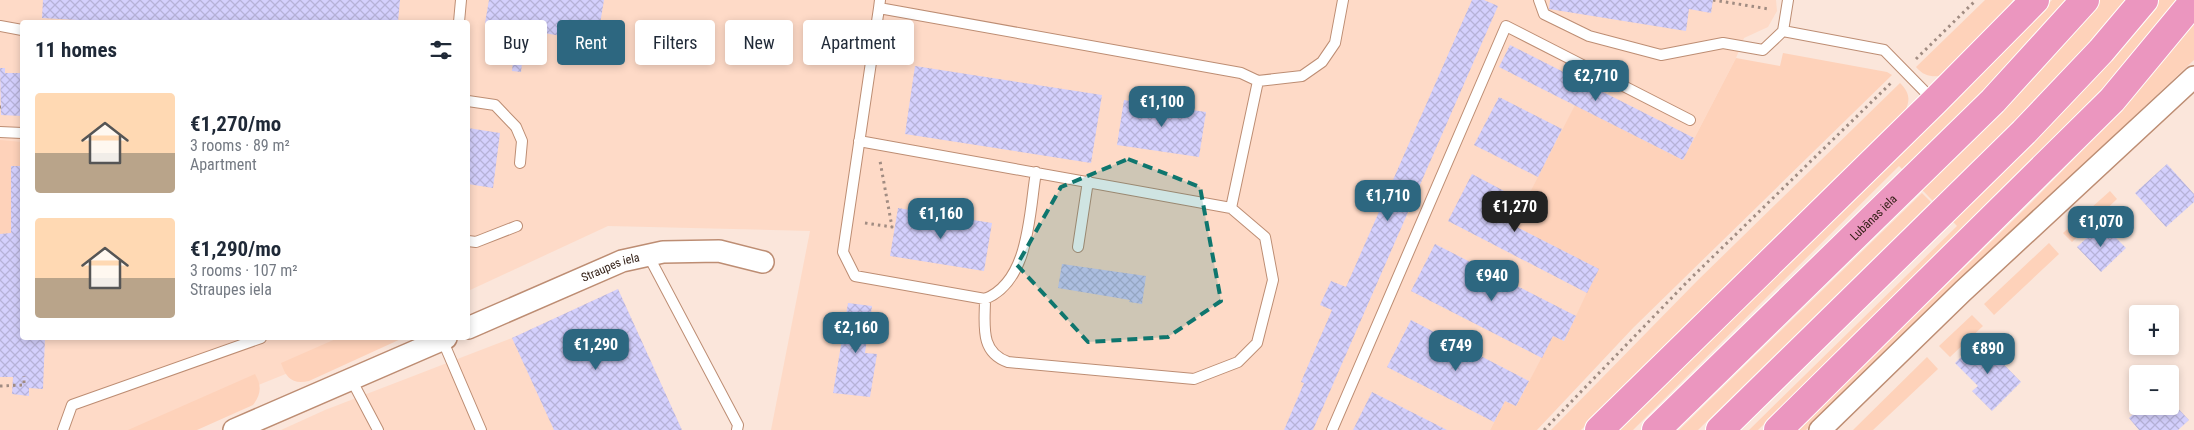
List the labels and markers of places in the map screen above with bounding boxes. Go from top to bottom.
pin: €2,710 [1555,59,1637,102]
pin: €1,100 [1121,86,1203,128]
pin: €1,710 [1347,180,1429,222]
pin: €1,270 [1474,190,1556,233]
pin: €1,160 [900,198,982,240]
pin: €1,070 [2060,206,2142,248]
pin: €940 [1462,260,1522,302]
pin: €2,160 [815,312,897,354]
pin: €1,290 [555,328,637,371]
pin: €749 [1426,330,1486,372]
pin: €890 [1958,332,2018,375]

